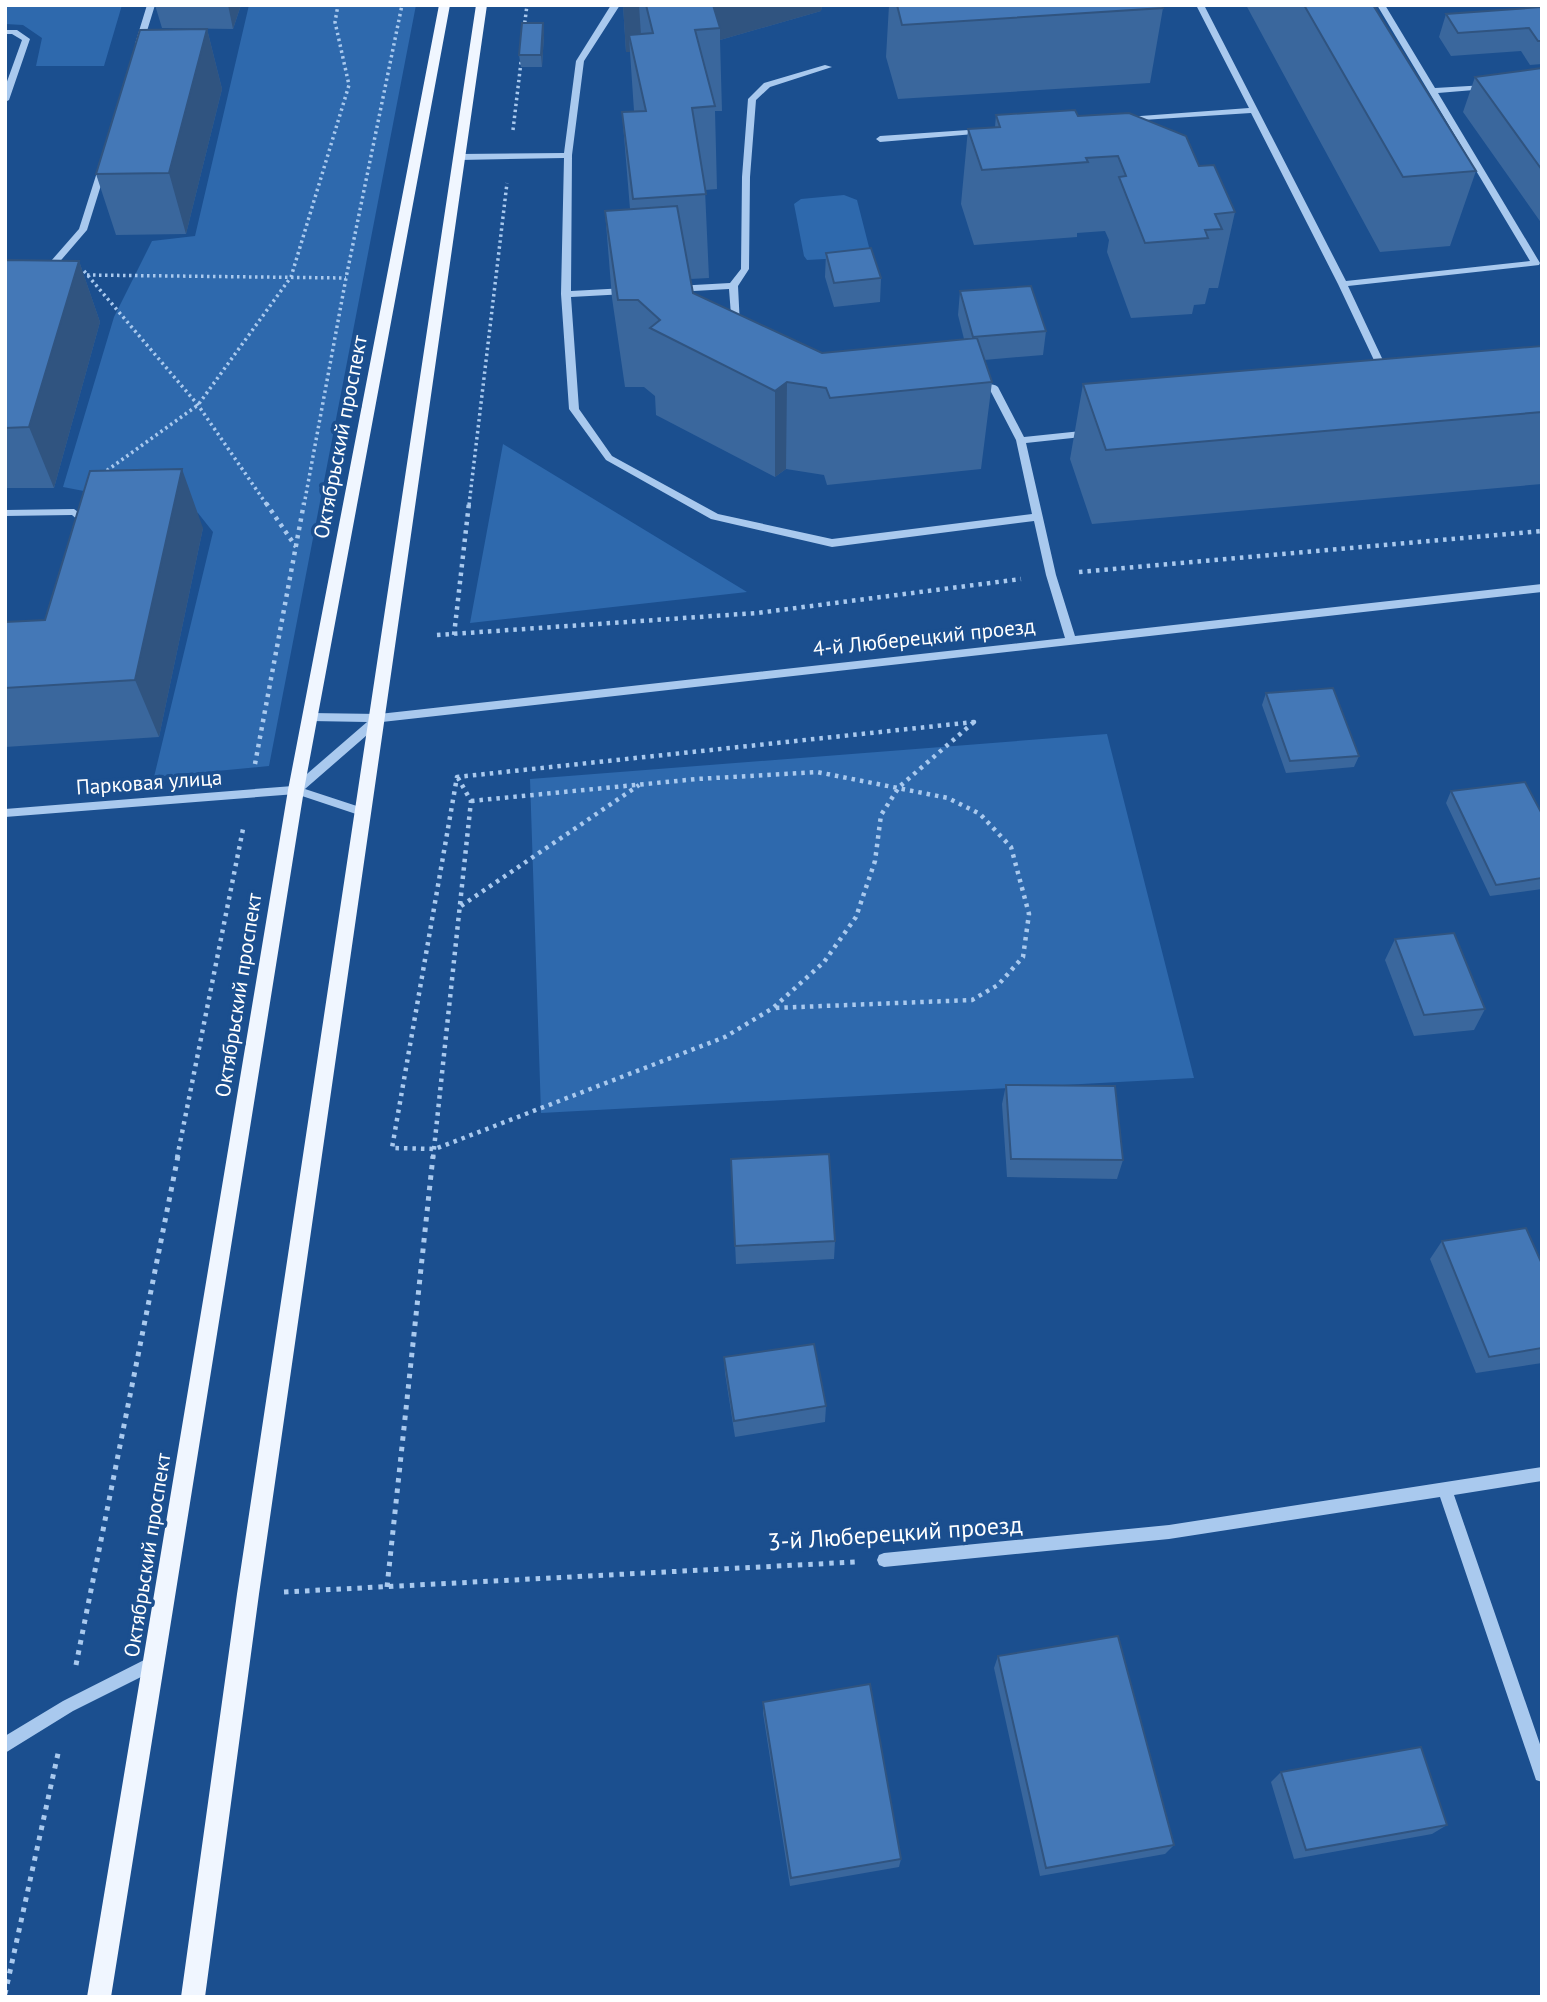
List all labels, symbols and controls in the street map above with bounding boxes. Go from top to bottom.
street label: Октябрьский проспект [307,332,373,541]
street label: 4-й Люберецкий проезд [812,612,1036,662]
street label: Парковая улица [75,763,223,801]
street label: Октябрьский проспект [209,890,268,1099]
street label: Октябрьский проспект [118,1450,177,1659]
street label: 3-й Люберецкий проезд [767,1509,1023,1557]

